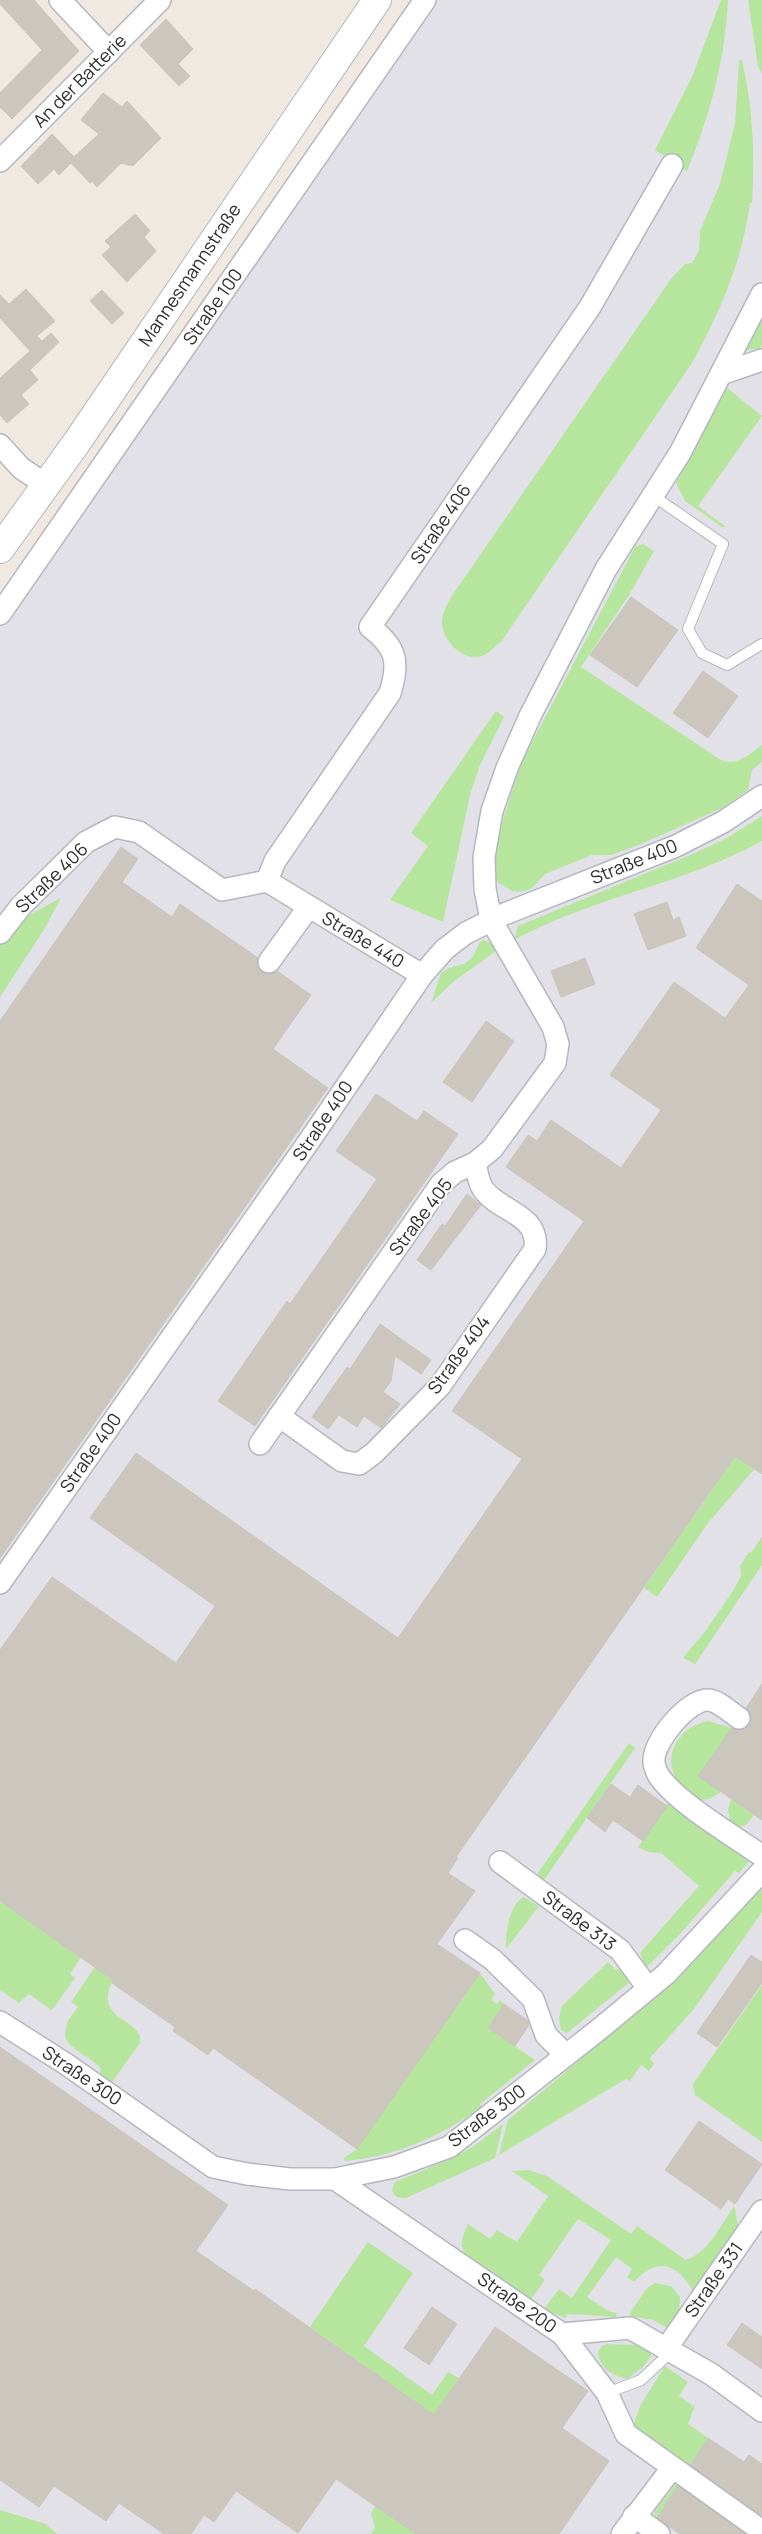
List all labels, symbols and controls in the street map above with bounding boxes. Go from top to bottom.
street label: An der Batterie [27,28,131,132]
street label: Mannesmannstraße [132,198,246,350]
street label: Straße 100 [177,263,247,349]
street label: Straße 406 [404,479,476,568]
street label: Straße 400 [587,833,681,889]
street label: Straße 406 [10,837,93,918]
street label: Straße 440 [318,905,409,973]
street label: Straße 400 [287,1076,358,1165]
street label: Straße 405 [383,1173,457,1260]
street label: Straße 404 [422,1310,495,1398]
street label: Straße 400 [54,1408,126,1497]
street label: Straße 313 [538,1885,621,1956]
street label: Straße 300 [38,2040,127,2111]
street label: Straße 300 [443,2078,530,2152]
street label: Straße 331 [679,2237,748,2322]
street label: Straße 200 [473,2266,562,2338]

